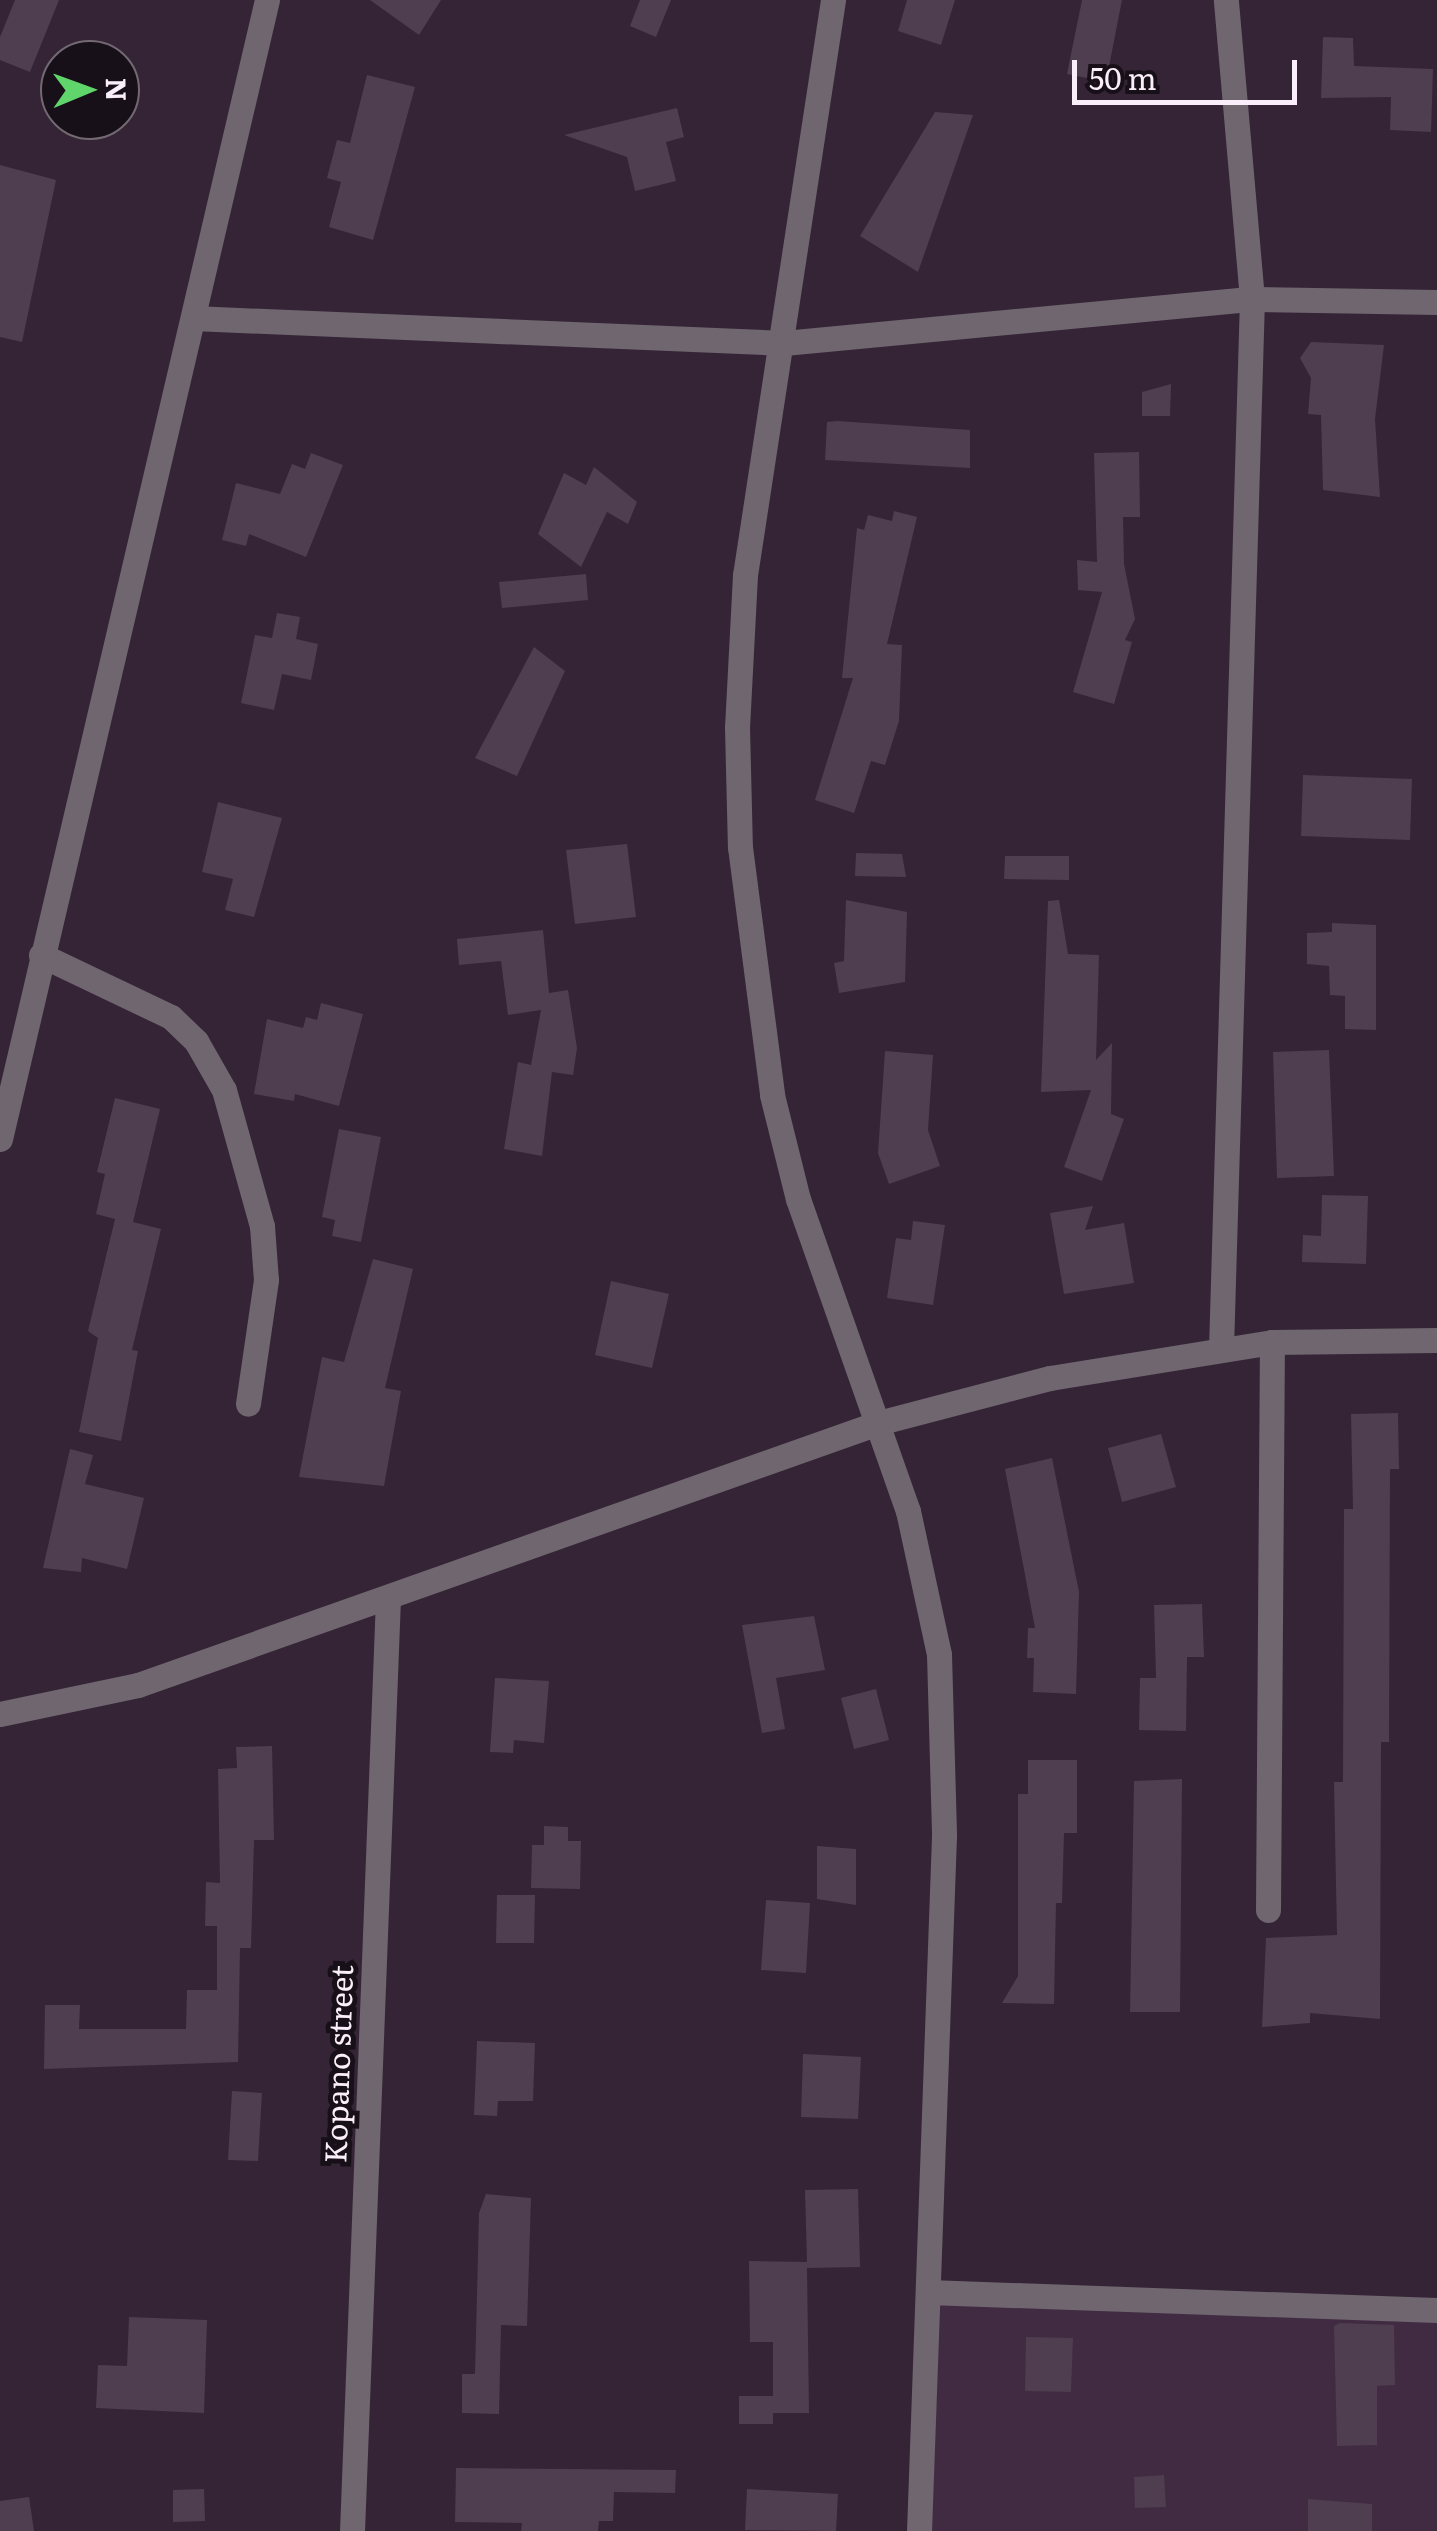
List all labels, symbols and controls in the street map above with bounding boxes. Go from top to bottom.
north arrow [40,40,140,140]
scale bar [1077,40,1302,102]
text: 50 m [1089,55,1157,99]
text: N [97,77,139,102]
street label: Kopano street [316,1964,358,2164]

